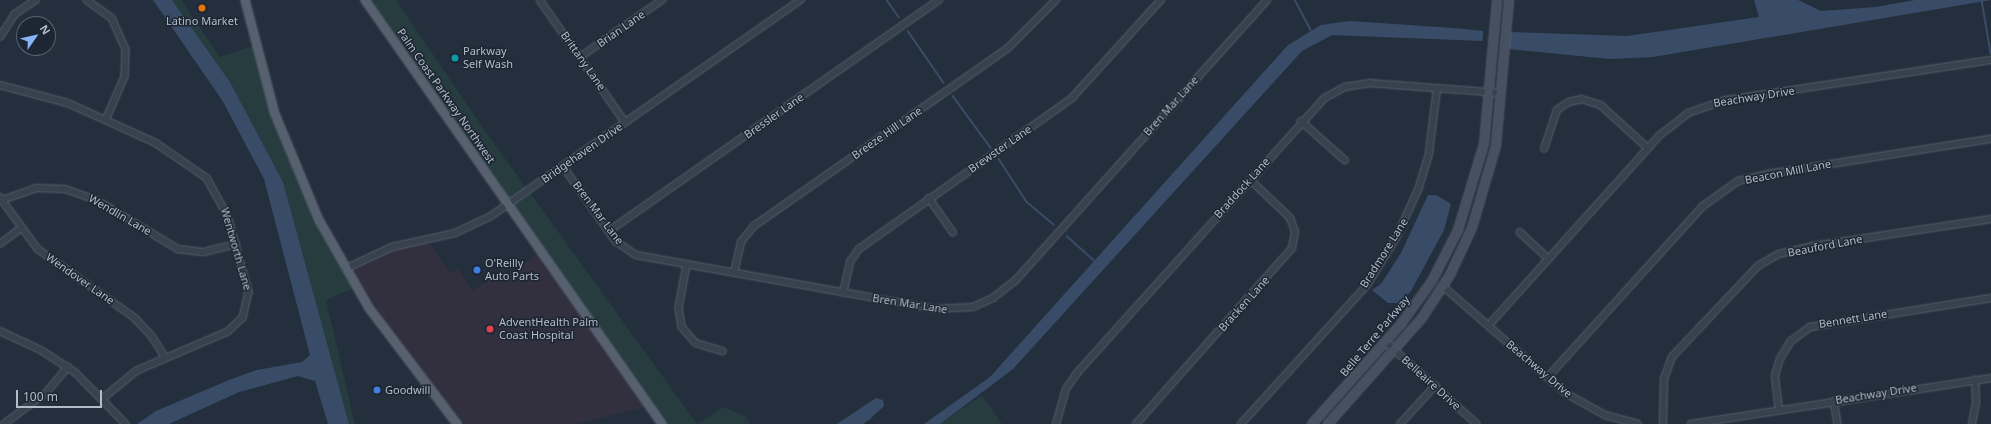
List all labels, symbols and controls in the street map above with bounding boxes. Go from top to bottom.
marker: Latino Market [197,3,207,13]
street label: Brian Lane [595,8,647,50]
place label: Latino Market [166,14,238,28]
north arrow [16,16,56,56]
text: N [37,22,54,37]
street label: Palm Coast Parkway Northwest [394,26,498,166]
street label: Brittany Lane [558,29,608,93]
place label: Parkway Self Wash [463,45,513,71]
marker: Parkway Self Wash [450,53,460,63]
street label: Bren Mar Lane [1141,73,1201,139]
street label: Beachway Drive [1712,84,1796,110]
street label: Bressler Lane [742,91,806,141]
street label: Breeze Hill Lane [849,104,925,162]
street label: Bridgehaven Drive [539,120,625,186]
street label: Brewster Lane [966,122,1034,176]
street label: Braddock Lane [1211,155,1273,221]
street label: Beacon Mill Lane [1744,157,1832,187]
street label: Bren Mar Lane [570,179,626,247]
street label: Wendlin Lane [86,192,154,238]
street label: Wentworth Lane [218,206,254,292]
street label: Bradmore Lane [1357,216,1411,290]
street label: Beauford Lane [1787,232,1863,260]
street label: Wendover Lane [43,251,117,307]
place label: O'Reilly Auto Parts [485,257,539,283]
marker: O'Reilly Auto Parts [472,265,482,275]
street label: Bracken Lane [1216,274,1272,334]
street label: Bren Mar Lane [872,292,948,316]
street label: Belle Terre Parkway [1337,293,1413,379]
street label: Bennett Lane [1818,307,1888,331]
place label: AdventHealth Palm Coast Hospital [499,316,598,342]
marker: AdventHealth Palm Coast Hospital [484,323,496,335]
street label: Beachway Drive [1503,338,1575,400]
street label: Belleaire Drive [1399,353,1463,413]
street label: Beachway Drive [1834,381,1918,407]
scale bar [18,382,104,408]
place label: Goodwill [385,383,430,397]
marker: Goodwill [372,385,382,395]
text: 100 m [23,388,58,405]

